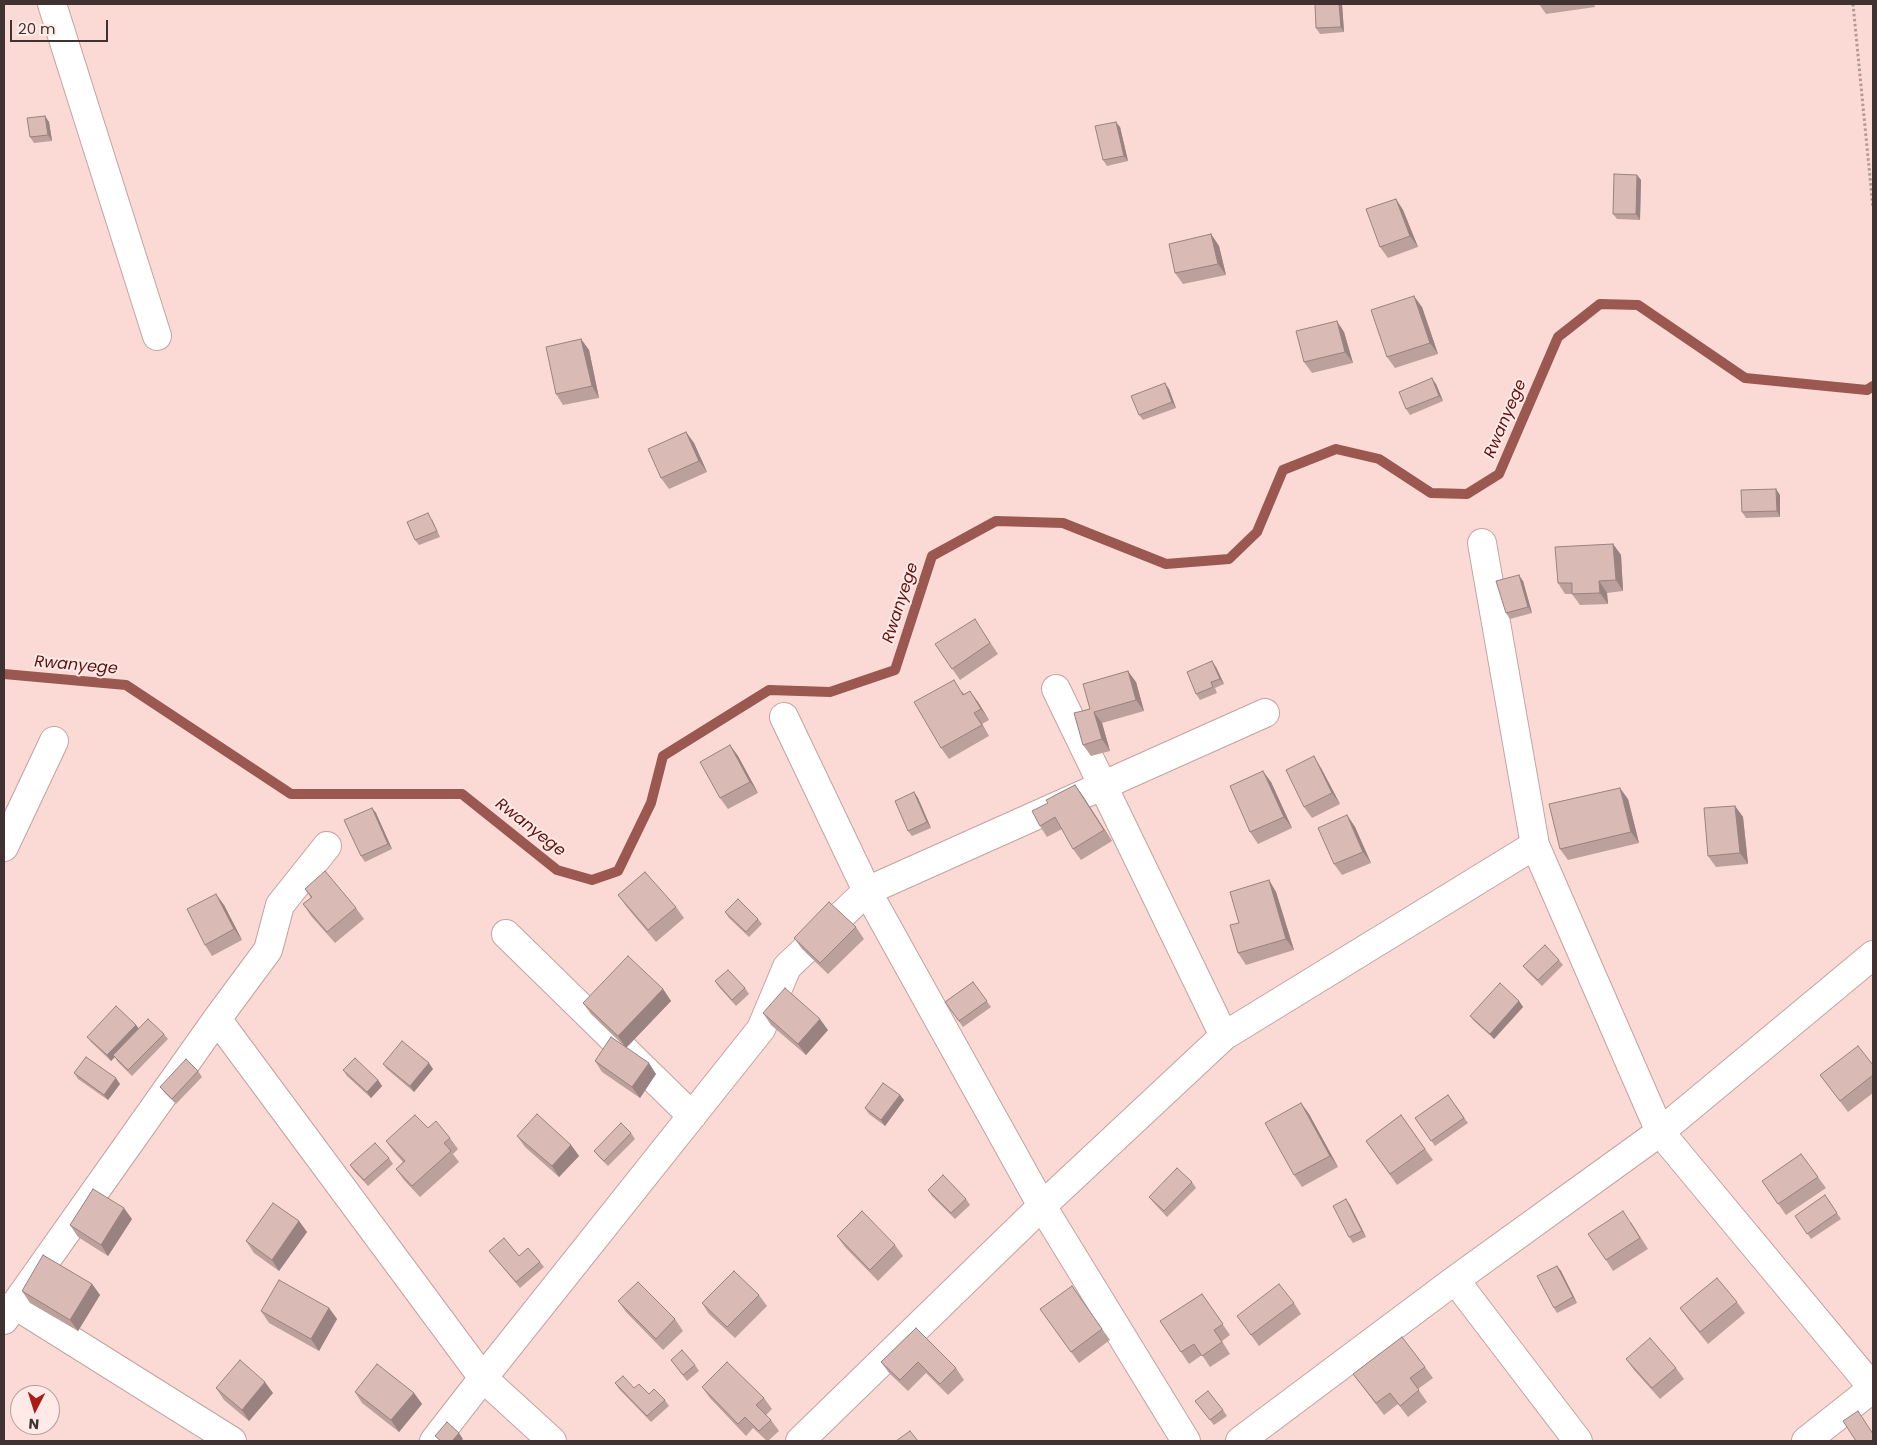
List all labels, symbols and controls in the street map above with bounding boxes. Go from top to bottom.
scale bar [12,10,110,42]
text: 20 m [18,18,56,39]
water label: Rwanyege [1481,377,1531,461]
water label: Rwanyege [879,560,923,646]
water label: Rwanyege [34,653,118,679]
water label: Rwanyege [491,795,569,861]
north arrow [10,1385,60,1435]
text: N [28,1414,40,1434]

